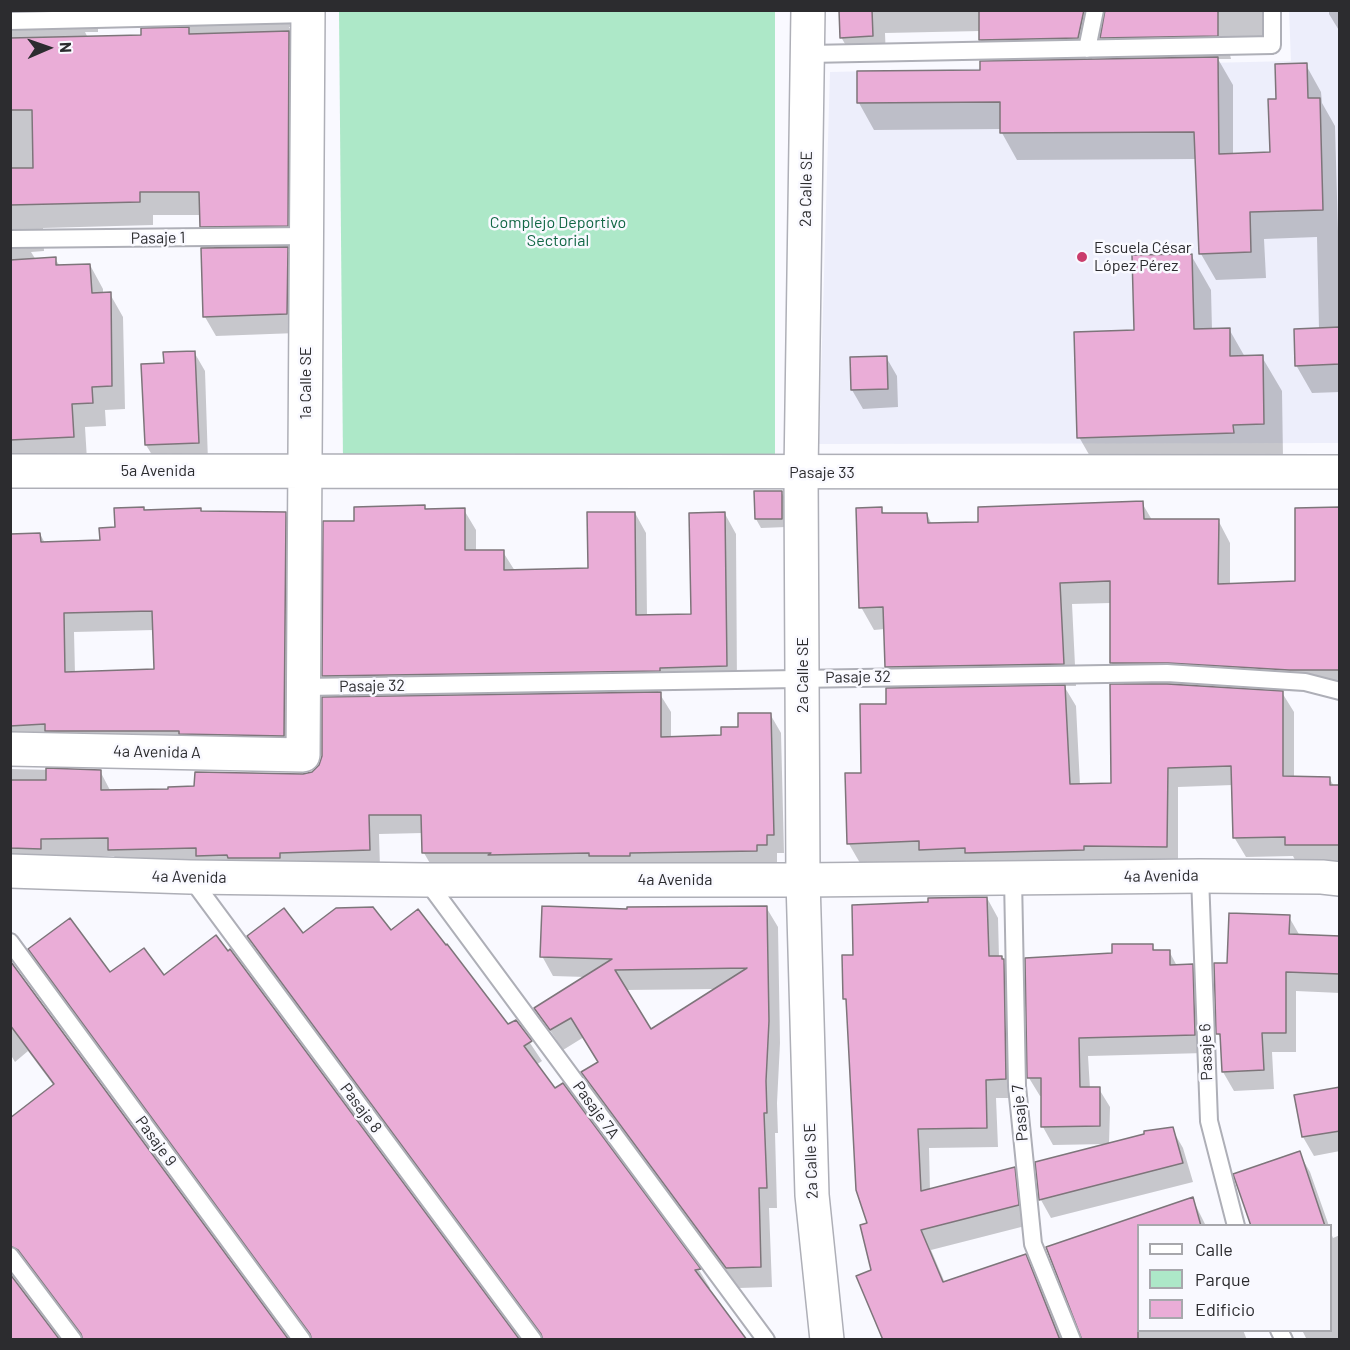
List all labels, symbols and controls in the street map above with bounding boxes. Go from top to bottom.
north arrow [18,18,78,78]
text: N [57,42,76,53]
street label: 2a Calle SE [796,151,816,227]
park label: Complejo Deportivo Sectorial [490,213,626,251]
street label: Pasaje 1 [130,228,186,248]
place label: Escuela César López Pérez [1094,238,1192,276]
marker: Escuela César López Pérez [1075,250,1089,264]
street label: 1a Calle SE [296,347,316,419]
street label: 5a Avenida [121,461,195,481]
street label: Pasaje 33 [789,463,855,483]
street label: 2a Calle SE [793,637,813,713]
street label: Pasaje 32 [825,667,891,687]
street label: Pasaje 32 [339,676,405,696]
street label: 4a Avenida A [113,742,201,762]
street label: 4a Avenida [1123,866,1199,886]
street label: 4a Avenida [151,867,227,887]
street label: 4a Avenida [638,870,712,890]
street label: Pasaje 6 [1195,1023,1217,1081]
street label: Pasaje 7A [569,1077,623,1143]
street label: Pasaje 8 [336,1079,386,1137]
street label: Pasaje 7 [1008,1084,1032,1142]
street label: Pasaje 9 [131,1112,181,1170]
street label: 2a Calle SE [800,1123,822,1199]
legend [1137,1224,1332,1332]
text: Calle [1195,1238,1233,1260]
text: Parque [1195,1268,1250,1290]
text: Edificio [1195,1298,1255,1320]

